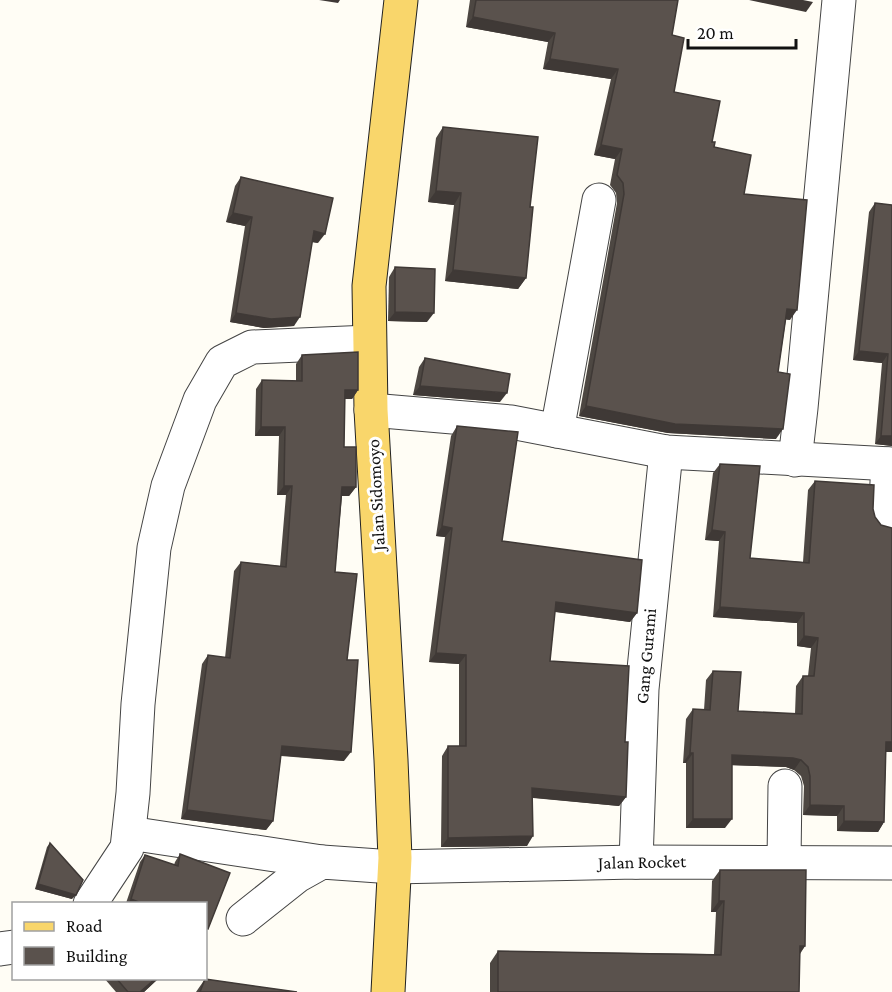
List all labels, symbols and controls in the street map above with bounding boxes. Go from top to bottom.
scale bar [688,12,796,50]
text: 20 m [697,23,734,43]
street label: Jalan Sidomoyo [363,439,389,553]
street label: Gang Gurami [632,607,660,705]
street label: Jalan Rocket [596,851,687,873]
legend [12,902,207,980]
text: Road [66,916,103,936]
text: Building [66,946,128,966]

